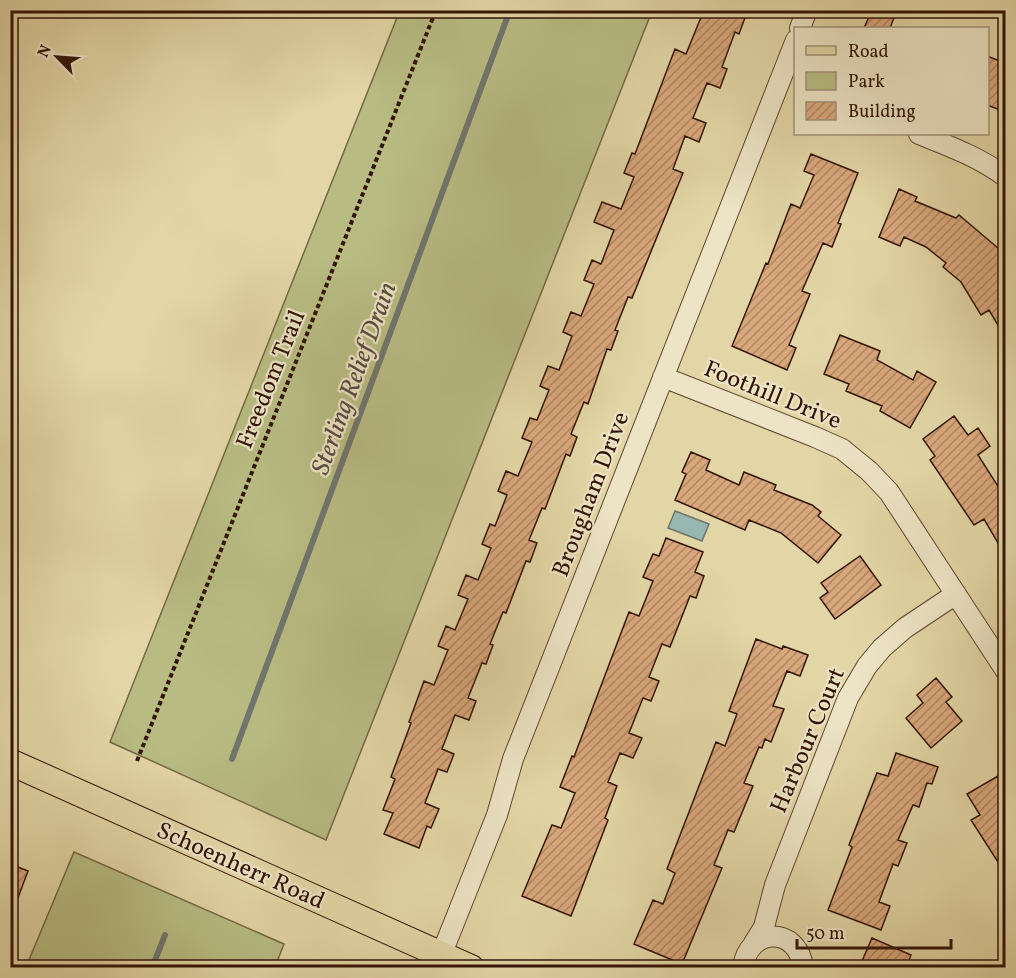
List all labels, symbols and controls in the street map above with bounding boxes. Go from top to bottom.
north arrow [27,27,87,87]
legend [794,27,989,135]
text: Road [848,40,889,65]
text: N [33,41,58,61]
text: Park [848,70,885,95]
text: Building [848,100,916,125]
water label: Sterling Relief Drain [303,277,406,480]
street label: Freedom Trail [229,305,315,454]
street label: Foothill Drive [698,353,846,439]
street label: Brougham Drive [545,407,639,582]
street label: Harbour Court [763,663,855,819]
street label: Schoenherr Road [151,814,330,919]
scale bar [797,912,952,950]
text: 50 m [806,922,845,947]

